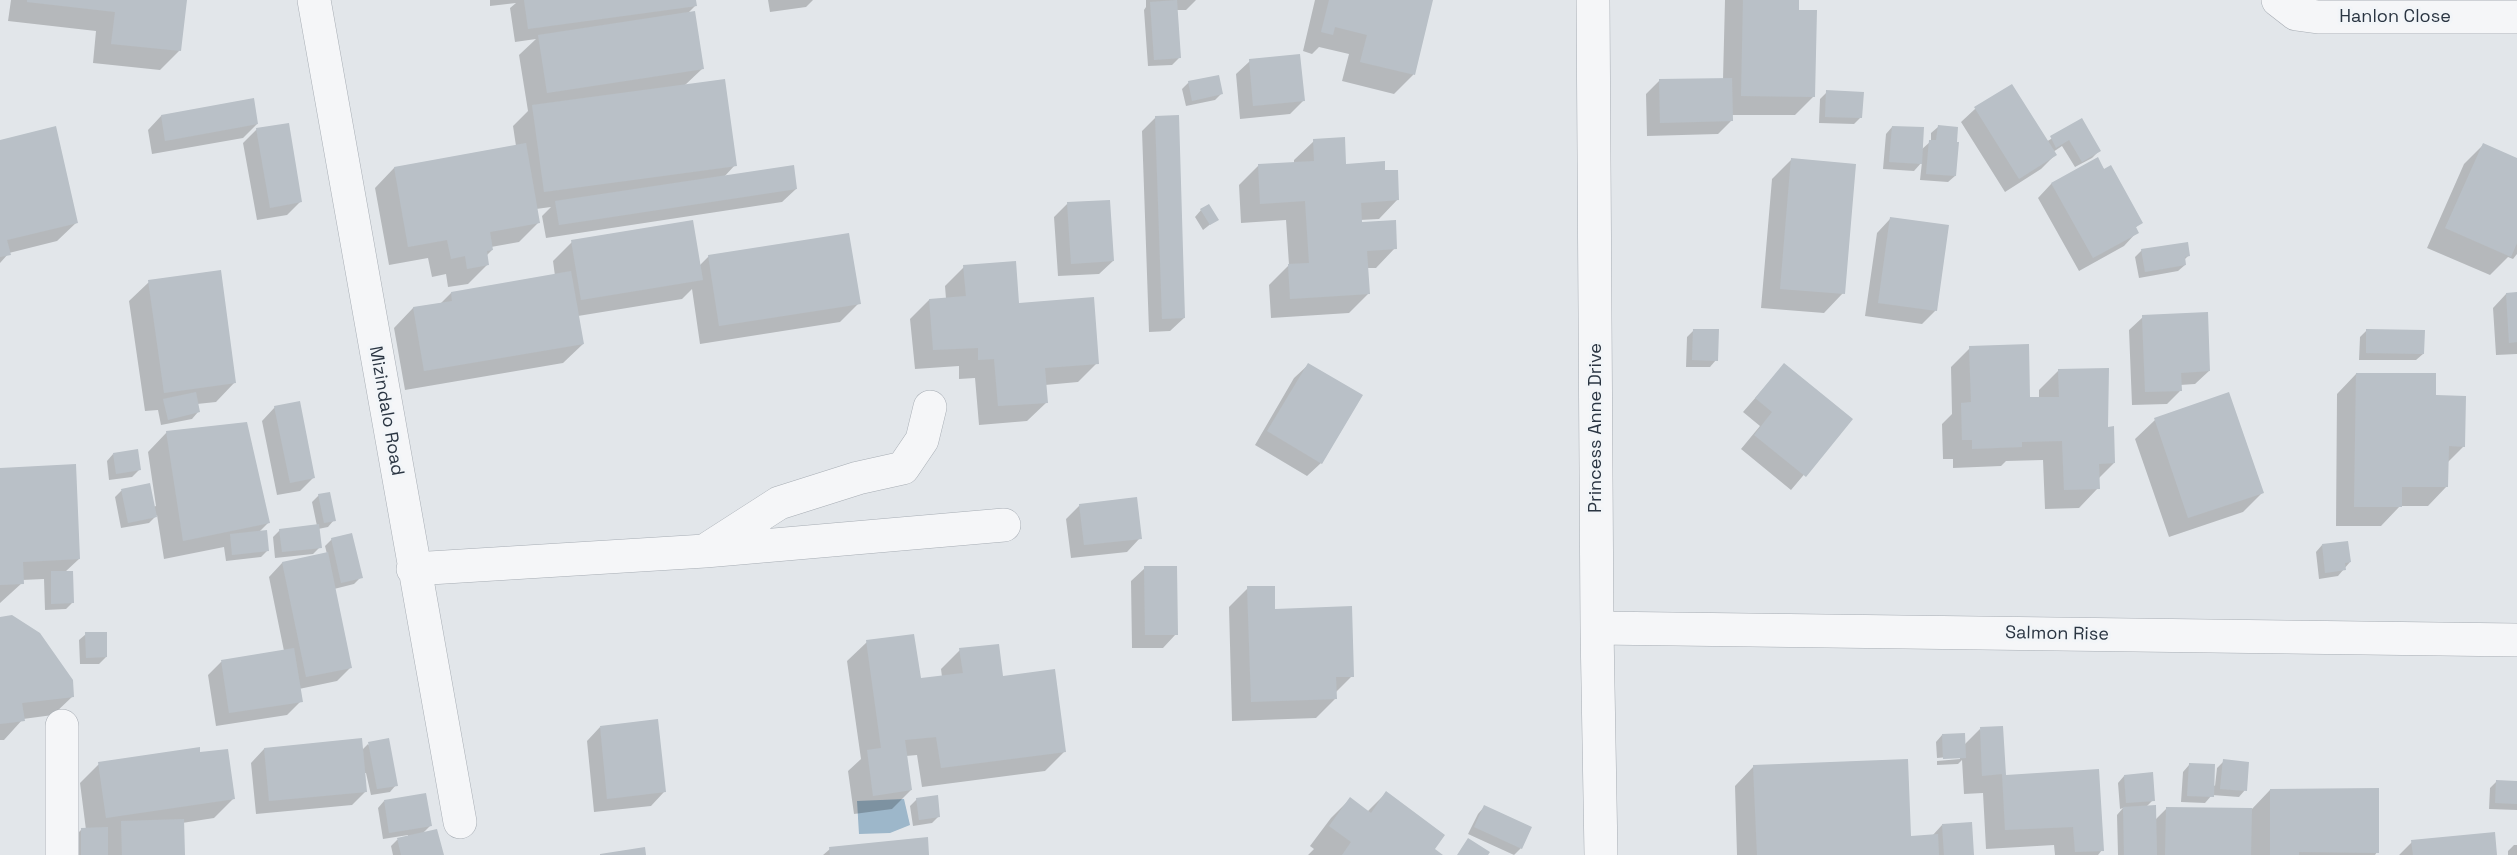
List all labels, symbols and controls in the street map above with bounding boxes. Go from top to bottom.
street label: Hanlon Close [2339,6,2451,28]
street label: Princess Anne Drive [1585,343,1607,513]
street label: Mizindalo Road [364,345,408,477]
street label: Salmon Rise [2005,622,2109,646]

